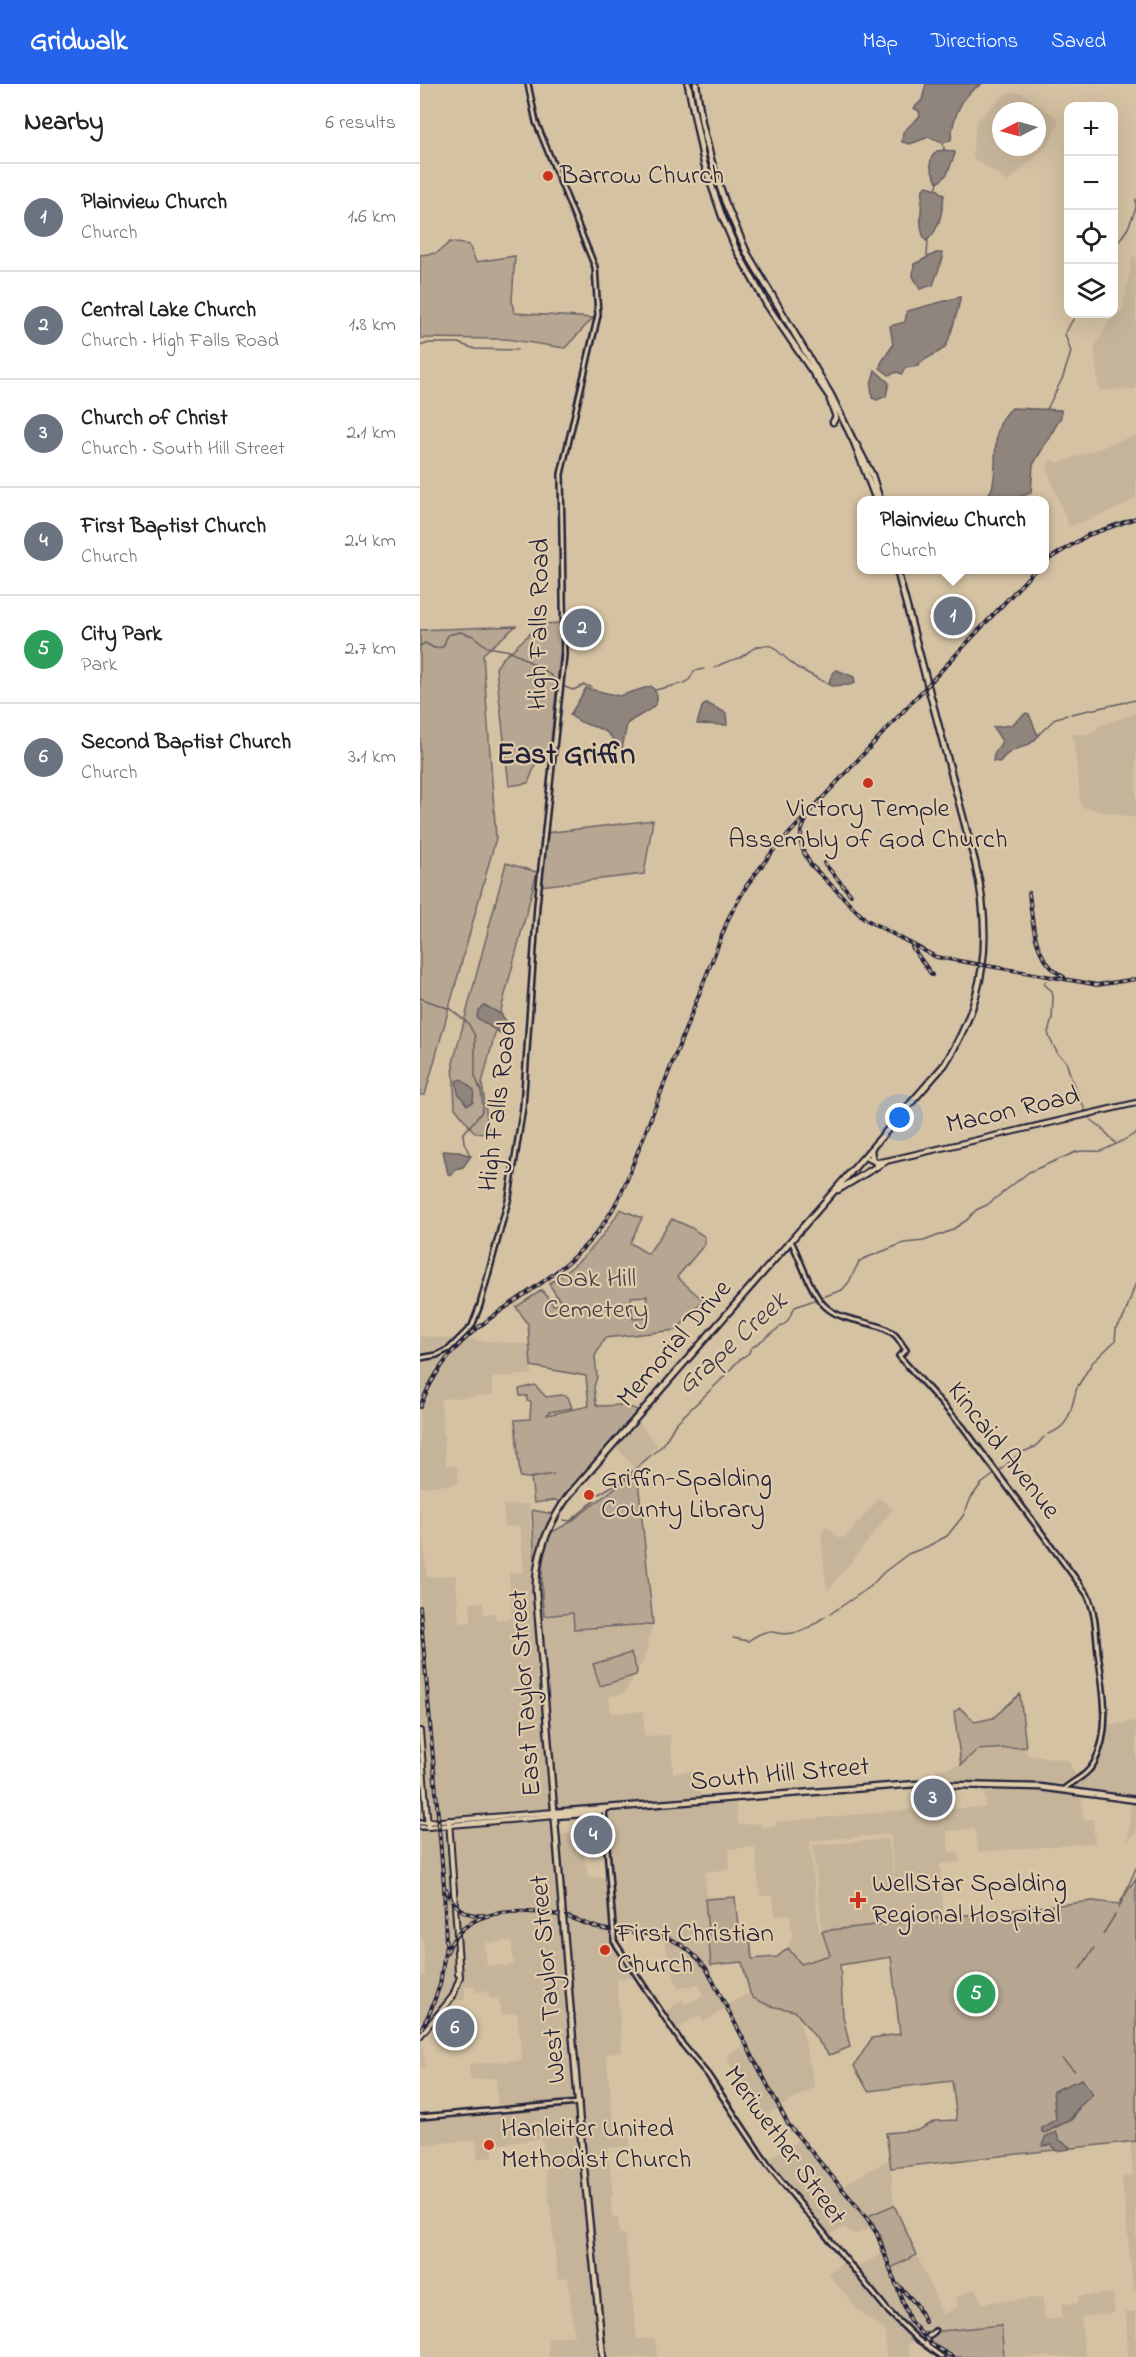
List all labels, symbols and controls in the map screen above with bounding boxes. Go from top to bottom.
text: Gridwalk [30,22,127,63]
text: Map [862,27,898,57]
text: Directions [931,27,1018,57]
text: Saved [1051,27,1106,57]
north arrow [992,102,1046,156]
map controls [1064,102,1118,318]
button: + [1064,102,1118,156]
text: Nearby [24,104,103,142]
text: 6 results [325,109,396,138]
button: − [1064,156,1118,210]
place label: Barrow Church [559,157,724,196]
marker: Barrow Church [541,169,555,183]
text: Plainview Church [81,187,227,219]
text: 1 [40,203,47,232]
text: 1.6 km [347,203,396,232]
button: locate [1064,210,1118,264]
text: Church [81,219,137,248]
button: layers [1064,264,1118,318]
text: Central Lake Church [81,295,256,327]
text: 2 [39,311,48,340]
text: 1.8 km [349,311,396,340]
text: Church · High Falls Road [81,327,279,356]
text: Church of Christ [81,403,228,435]
text: 3 [39,419,48,448]
text: 2.1 km [346,419,396,448]
text: Church · South Hill Street [81,435,285,464]
popup [857,496,1049,574]
text: Plainview Church [880,505,1026,537]
text: First Baptist Church [81,511,266,543]
text: 4 [39,527,48,556]
text: 2.4 km [344,527,396,556]
text: Church [880,537,936,566]
street label: High Falls Road [519,538,561,710]
text: Church [81,543,137,572]
pin: 1 [934,594,972,638]
pin: 2 [562,606,602,650]
text: City Park [81,619,162,651]
text: 5 [38,635,49,664]
text: 2.7 km [344,635,396,664]
text: Park [81,651,117,680]
text: Second Baptist Church [81,727,291,759]
district label: East Griffin [497,734,635,778]
text: 6 [39,743,48,772]
text: 3.1 km [348,743,396,772]
text: Church [81,759,137,788]
marker: Victory Temple Assembly of God Church [861,776,875,790]
place label: Victory Temple Assembly of God Church [728,790,1008,860]
street label: High Falls Road [469,1018,529,1194]
street label: Macon Road [942,1077,1084,1145]
your location [885,1103,914,1132]
park label: Oak Hill Cemetery [544,1260,648,1330]
street label: Memorial Drive [608,1271,742,1417]
water label: Grape Creek [668,1282,799,1405]
street label: Kincaid Avenue [937,1374,1070,1529]
place label: Griffin-Spalding County Library [601,1460,772,1530]
marker: Griffin-Spalding County Library [582,1488,596,1502]
street label: East Taylor Street [499,1588,553,1798]
street label: South Hill Street [689,1748,871,1802]
pin: 3 [914,1776,952,1820]
pin: 4 [574,1812,612,1858]
place label: WellStar Spalding Regional Hospital [872,1865,1067,1935]
street label: West Taylor Street [520,1873,578,2085]
marker: WellStar Spalding Regional Hospital [849,1891,867,1909]
place label: First Christian Church [616,1915,774,1985]
marker: First Christian Church [598,1943,612,1957]
pin: 5 [956,1972,996,2016]
pin: 6 [435,2006,474,2050]
street label: Meriwether Street [713,2058,855,2234]
place label: Hanleiter United Methodist Church [501,2110,691,2180]
marker: Hanleiter United Methodist Church [482,2138,496,2152]

